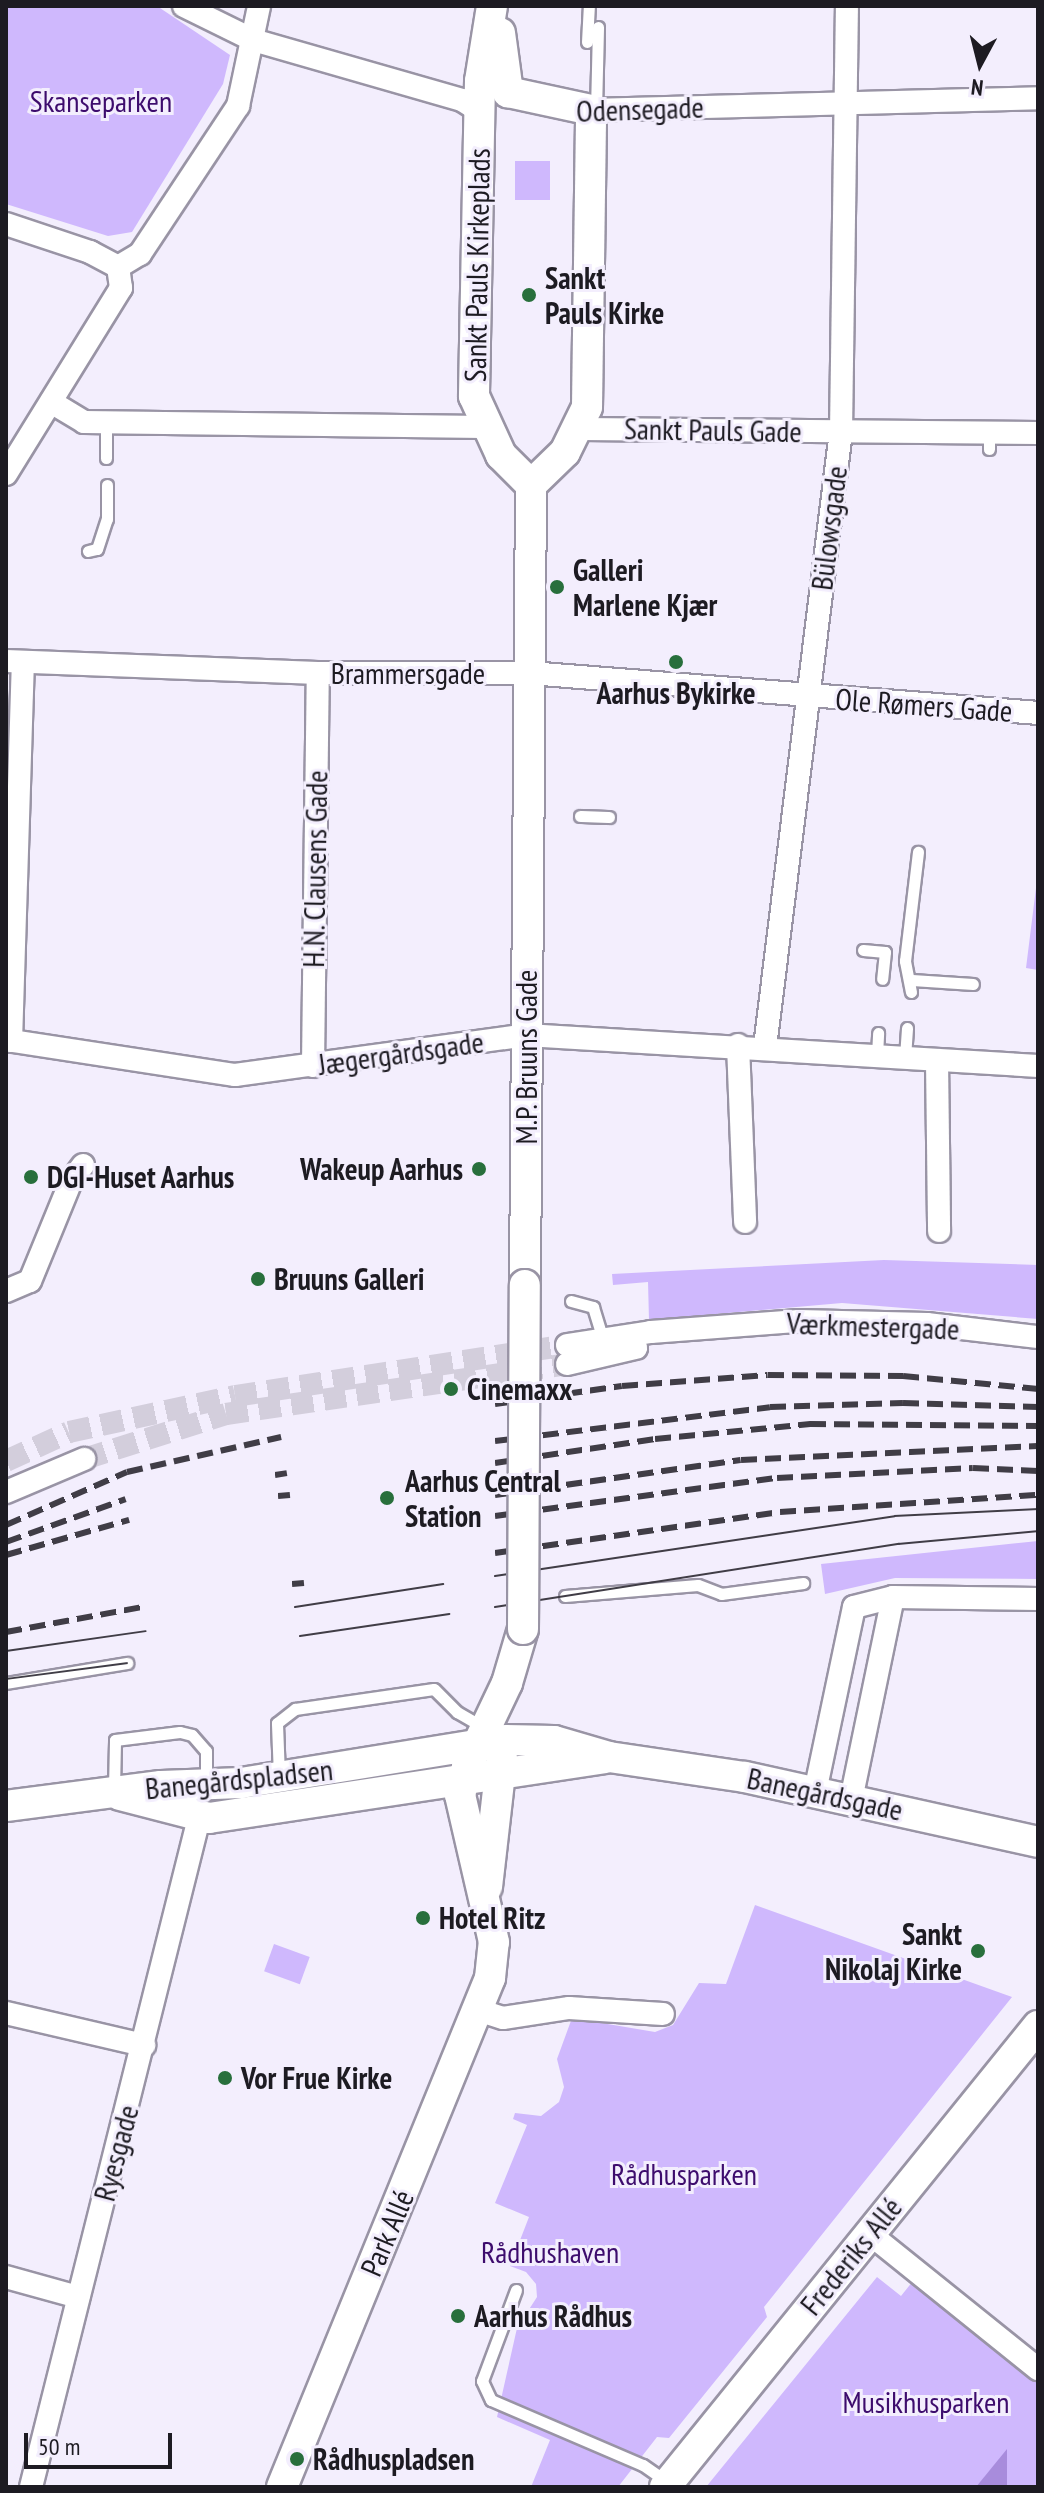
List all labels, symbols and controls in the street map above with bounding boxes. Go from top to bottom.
north arrow [940,24,1020,104]
text: N [969,73,985,102]
park label: Skanseparken [30,83,172,119]
street label: Odensegade [576,89,704,129]
street label: Sankt Pauls Kirkeplads [457,148,497,382]
place label: Sankt Pauls Kirke [545,260,664,330]
marker: Sankt Pauls Kirke [520,286,538,304]
street label: Sankt Pauls Gade [624,410,802,450]
street label: Bülowsgade [804,464,854,592]
place label: Galleri Marlene Kjær [573,552,717,622]
marker: Galleri Marlene Kjær [548,578,566,596]
marker: Aarhus Bykirke [667,653,685,671]
street label: Brammersgade [331,655,485,691]
place label: Aarhus Bykirke [596,675,756,711]
street label: Ole Rømers Gade [834,681,1014,729]
street label: H.N. Clausens Gade [295,769,335,969]
street label: M.P. Bruuns Gade [508,969,544,1145]
street label: Jægergårdsgade [316,1024,486,1082]
place label: Wakeup Aarhus [299,1151,463,1187]
place label: DGI-Huset Aarhus [47,1159,235,1195]
marker: Wakeup Aarhus [470,1160,488,1178]
marker: DGI-Huset Aarhus [22,1168,40,1186]
place label: Bruuns Galleri [274,1261,425,1297]
marker: Bruuns Galleri [249,1270,267,1288]
street label: Værkmestergade [786,1305,960,1347]
place label: Cinemaxx [467,1371,572,1407]
marker: Cinemaxx [442,1380,460,1398]
place label: Aarhus Central Station [405,1463,561,1534]
marker: Aarhus Central Station [376,1487,398,1509]
street label: Banegårdspladsen [143,1751,335,1807]
street label: Banegårdsgade [744,1760,906,1828]
place label: Hotel Ritz [439,1900,545,1936]
marker: Hotel Ritz [414,1909,432,1927]
place label: Sankt Nikolaj Kirke [825,1916,962,1986]
marker: Sankt Nikolaj Kirke [969,1942,987,1960]
place label: Vor Frue Kirke [241,2060,392,2096]
marker: Vor Frue Kirke [216,2069,234,2087]
street label: Ryesgade [86,2101,146,2205]
park label: Rådhusparken [611,2156,757,2192]
street label: Park Allé [353,2184,421,2282]
street label: Frederiks Allé [792,2190,910,2322]
park label: Rådhushaven [481,2234,619,2270]
place label: Aarhus Rådhus [474,2298,632,2334]
marker: Aarhus Rådhus [449,2307,467,2325]
park label: Musikhusparken [843,2384,1009,2420]
scale bar [28,2417,176,2467]
text: 50 m [38,2431,80,2462]
place label: Rådhuspladsen [313,2441,474,2477]
marker: Rådhuspladsen [288,2450,306,2468]

